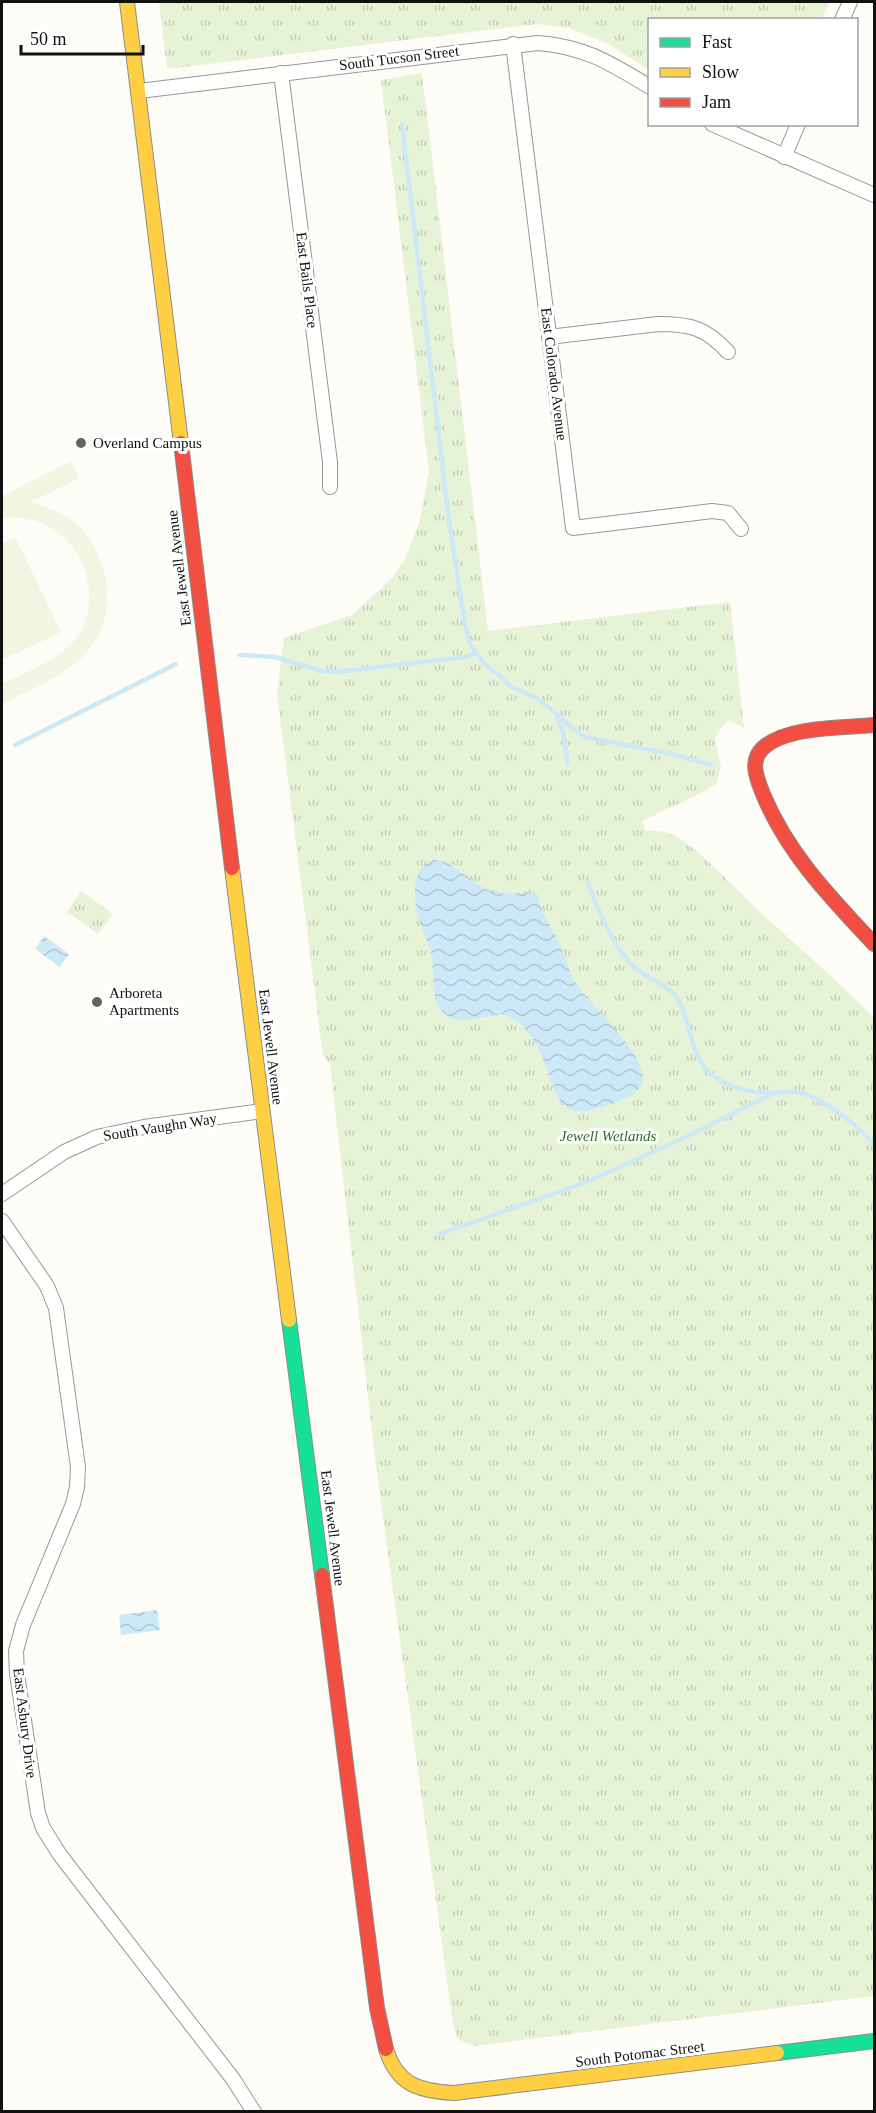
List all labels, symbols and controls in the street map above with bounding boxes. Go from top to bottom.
scale bar [21,18,142,56]
legend [648,18,858,126]
text: 50 m [30,29,67,49]
text: Fast [702,32,732,52]
street label: South Tucson Street [338,43,461,73]
text: Slow [702,62,739,82]
text: Jam [702,92,731,112]
street label: East Bails Place [293,231,321,329]
street label: East Colorado Avenue [538,307,570,442]
place label: Overland Campus [93,435,202,451]
marker: Overland Campus [74,436,88,450]
street label: East Jewell Avenue [164,509,194,627]
place label: Arboreta Apartments [109,985,179,1018]
street label: East Jewell Avenue [256,988,286,1106]
marker: Arboreta Apartments [90,995,104,1009]
street label: South Vaughn Way [102,1110,218,1144]
park label: Jewell Wetlands [560,1128,656,1144]
street label: East Jewell Avenue [318,1469,348,1587]
street label: East Asbury Drive [10,1667,40,1779]
street label: South Potomac Street [575,2038,706,2070]

